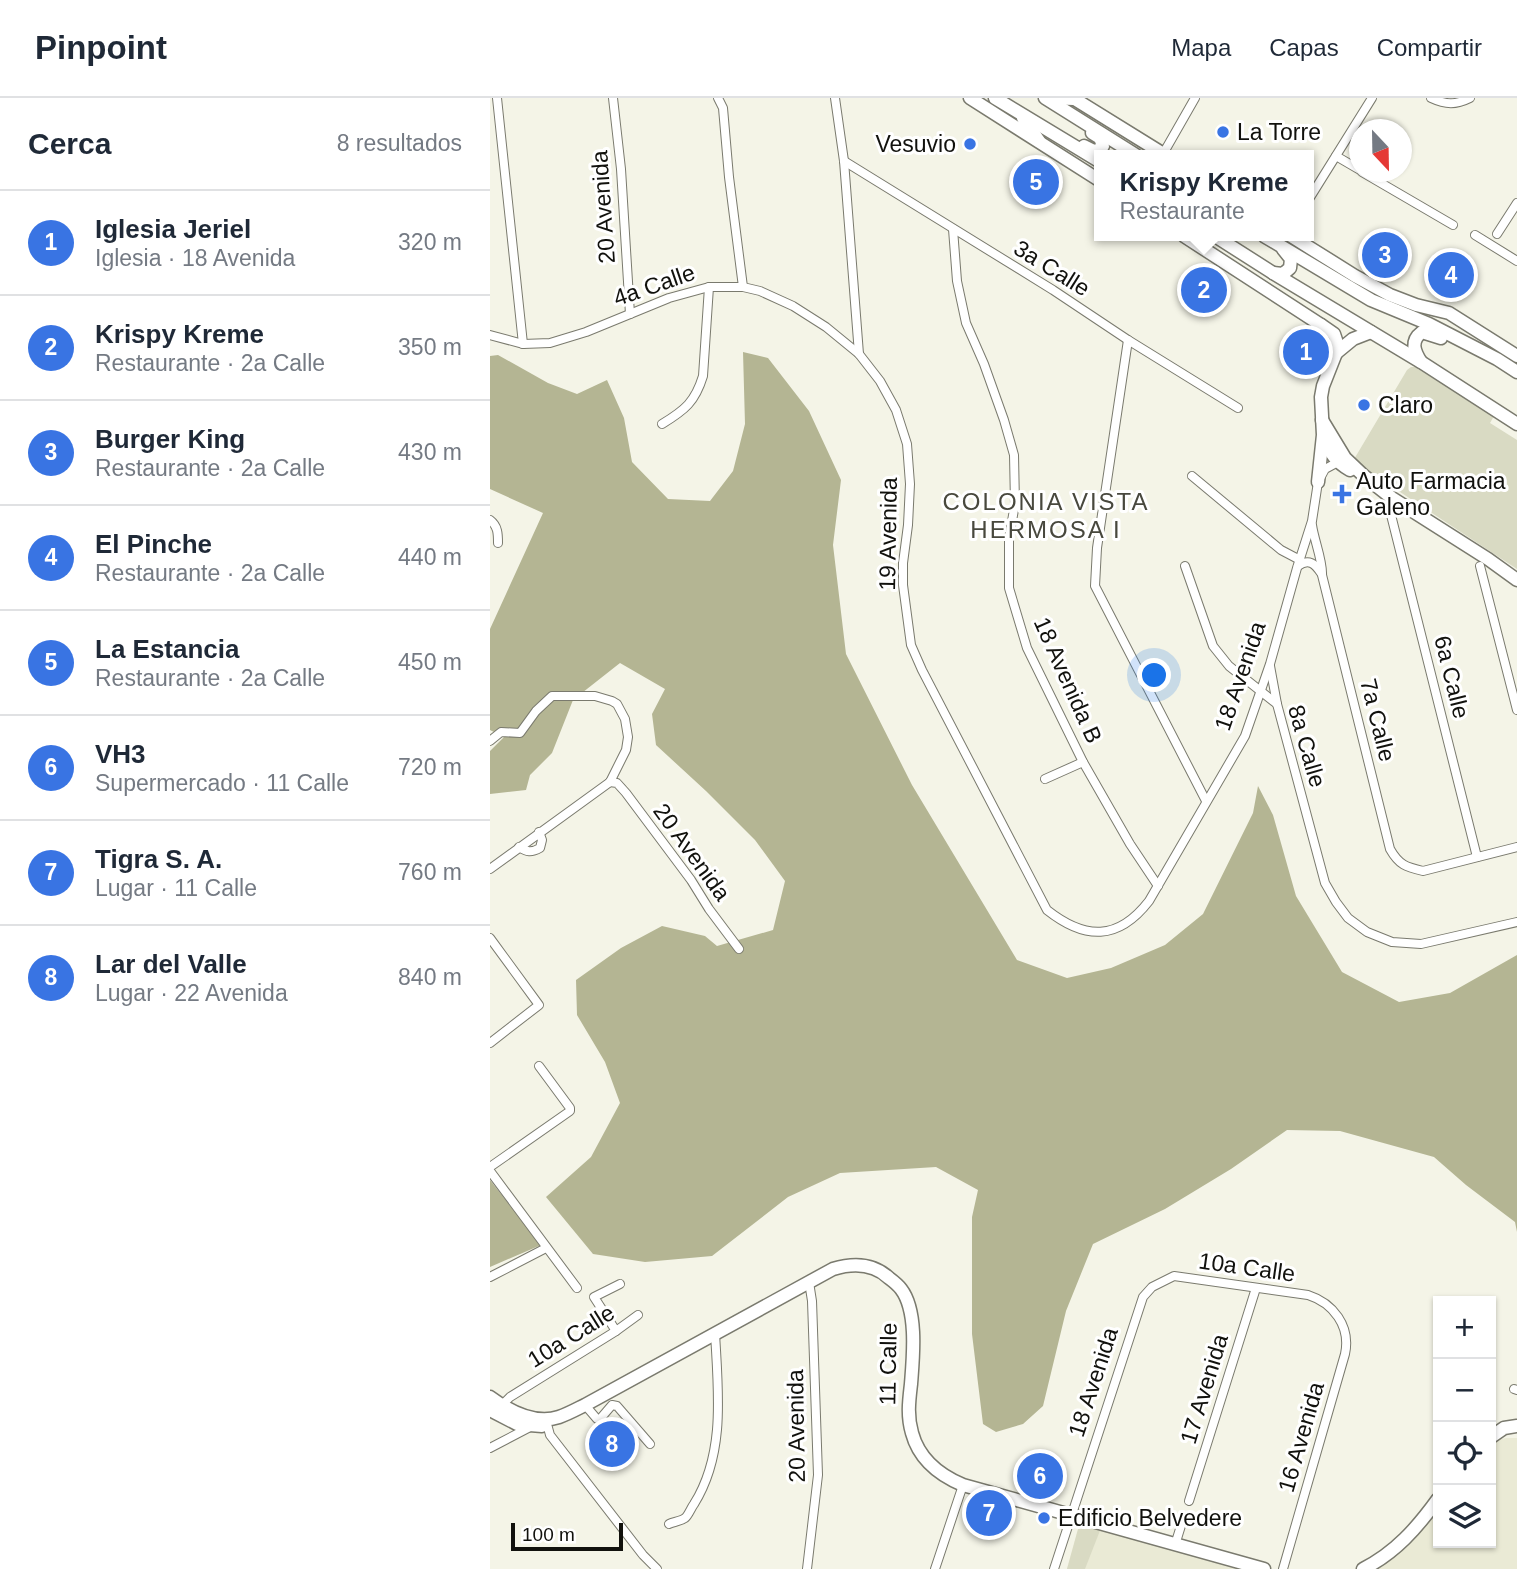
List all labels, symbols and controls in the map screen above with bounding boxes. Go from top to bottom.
text: Pinpoint [35,29,167,66]
text: Mapa [1171,34,1231,61]
text: Capas [1269,34,1339,61]
text: Compartir [1377,34,1482,61]
place label: La Torre [1237,119,1321,145]
north arrow [1349,119,1412,182]
marker: La Torre [1215,124,1231,140]
text: Cerca [28,127,111,160]
text: 8 resultados [337,130,462,156]
place label: Vesuvio [875,131,956,157]
marker: Vesuvio [962,136,978,152]
street label: 20 Avenida [586,149,620,264]
popup [1094,150,1314,241]
pin: 5 [1013,156,1059,208]
text: Krispy Kreme [1119,167,1289,197]
text: Restaurante [1119,198,1245,224]
text: Iglesia Jeriel [95,214,251,244]
text: 1 [45,229,57,255]
text: 320 m [398,229,462,255]
pin: 3 [1362,229,1408,281]
street label: 3a Calle [1009,235,1095,301]
text: Iglesia · 18 Avenida [95,245,295,271]
pin: 4 [1428,249,1474,301]
street label: 4a Calle [610,259,698,311]
pin: 2 [1181,264,1227,316]
text: Krispy Kreme [95,319,264,349]
pin: 1 [1283,326,1329,378]
text: 2 [45,334,57,360]
text: 350 m [398,334,462,360]
text: Restaurante · 2a Calle [95,350,325,376]
place label: Claro [1378,392,1433,418]
marker: Claro [1356,397,1372,413]
text: Burger King [95,424,245,454]
text: 3 [45,439,57,465]
text: 430 m [398,439,462,465]
text: Restaurante · 2a Calle [95,455,325,481]
place label: Auto Farmacia Galeno [1356,468,1506,520]
street label: 19 Avenida [874,477,902,591]
marker: Auto Farmacia Galeno [1334,486,1350,502]
district label: COLONIA VISTA HERMOSA I [943,488,1149,543]
text: El Pinche [95,529,212,559]
text: 4 [45,544,57,570]
text: 440 m [398,544,462,570]
text: Restaurante · 2a Calle [95,560,325,586]
street label: 18 Avenida B [1029,613,1107,747]
street label: 18 Avenida [1209,618,1271,734]
street label: 6a Calle [1429,633,1475,721]
text: La Estancia [95,634,240,664]
text: 5 [45,649,57,675]
text: 450 m [398,649,462,675]
your location [1137,658,1171,692]
text: Restaurante · 2a Calle [95,665,325,691]
street label: 7a Calle [1355,676,1401,764]
street label: 8a Calle [1283,702,1331,790]
text: VH3 [95,739,146,769]
text: 6 [45,754,57,780]
text: 720 m [398,754,462,780]
text: Supermercado · 11 Calle [95,770,349,796]
street label: 20 Avenida [648,798,736,906]
text: Tigra S. A. [95,844,222,874]
text: 7 [45,859,57,885]
text: 760 m [398,859,462,885]
text: Lugar · 11 Calle [95,875,257,901]
text: Lar del Valle [95,949,247,979]
text: 8 [45,964,57,990]
text: 840 m [398,964,462,990]
text: Lugar · 22 Avenida [95,980,288,1006]
street label: 10a Calle [1197,1247,1297,1287]
map controls [1433,1296,1496,1548]
button: + [1433,1296,1496,1359]
street label: 10a Calle [523,1299,619,1373]
street label: 11 Calle [874,1322,902,1406]
street label: 18 Avenida [1063,1324,1123,1440]
street label: 17 Avenida [1175,1331,1233,1447]
button: − [1433,1359,1496,1422]
street label: 20 Avenida [782,1369,810,1483]
street label: 16 Avenida [1273,1379,1329,1495]
pin: 8 [589,1418,635,1470]
button: locate [1433,1422,1496,1485]
pin: 6 [1017,1450,1063,1502]
button: layers [1433,1485,1496,1548]
pin: 7 [966,1487,1012,1539]
place label: Edificio Belvedere [1058,1505,1242,1531]
marker: Edificio Belvedere [1036,1510,1052,1526]
scale bar [511,1520,623,1552]
text: 100 m [522,1524,575,1545]

